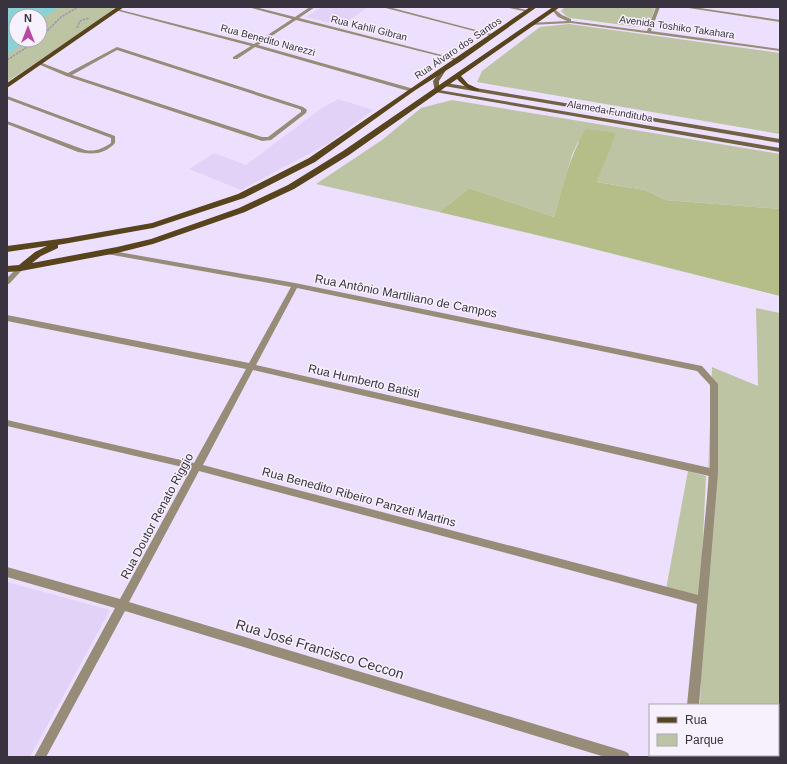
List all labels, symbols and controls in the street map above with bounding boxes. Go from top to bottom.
north arrow [8,8,48,48]
text: N [24,12,32,24]
street label: Rua Kahlil Gibran [330,13,408,43]
street label: Avenida Toshiko Takahara [619,13,736,41]
street label: Rua Álvaro dos Santos [412,14,503,81]
street label: Rua Benedito Narezzi [220,22,316,58]
street label: Alameda Fundituba [566,98,654,124]
street label: Rua Antônio Martiliano de Campos [314,271,498,321]
street label: Rua Humberto Batisti [307,361,421,401]
street label: Rua Doutor Renato Riggio [118,450,196,581]
street label: Rua Benedito Ribeiro Panzeti Martins [261,464,457,530]
street label: Rua José Francisco Ceccon [234,616,406,682]
legend [649,704,779,756]
text: Rua [685,713,707,727]
text: Parque [685,733,724,747]

